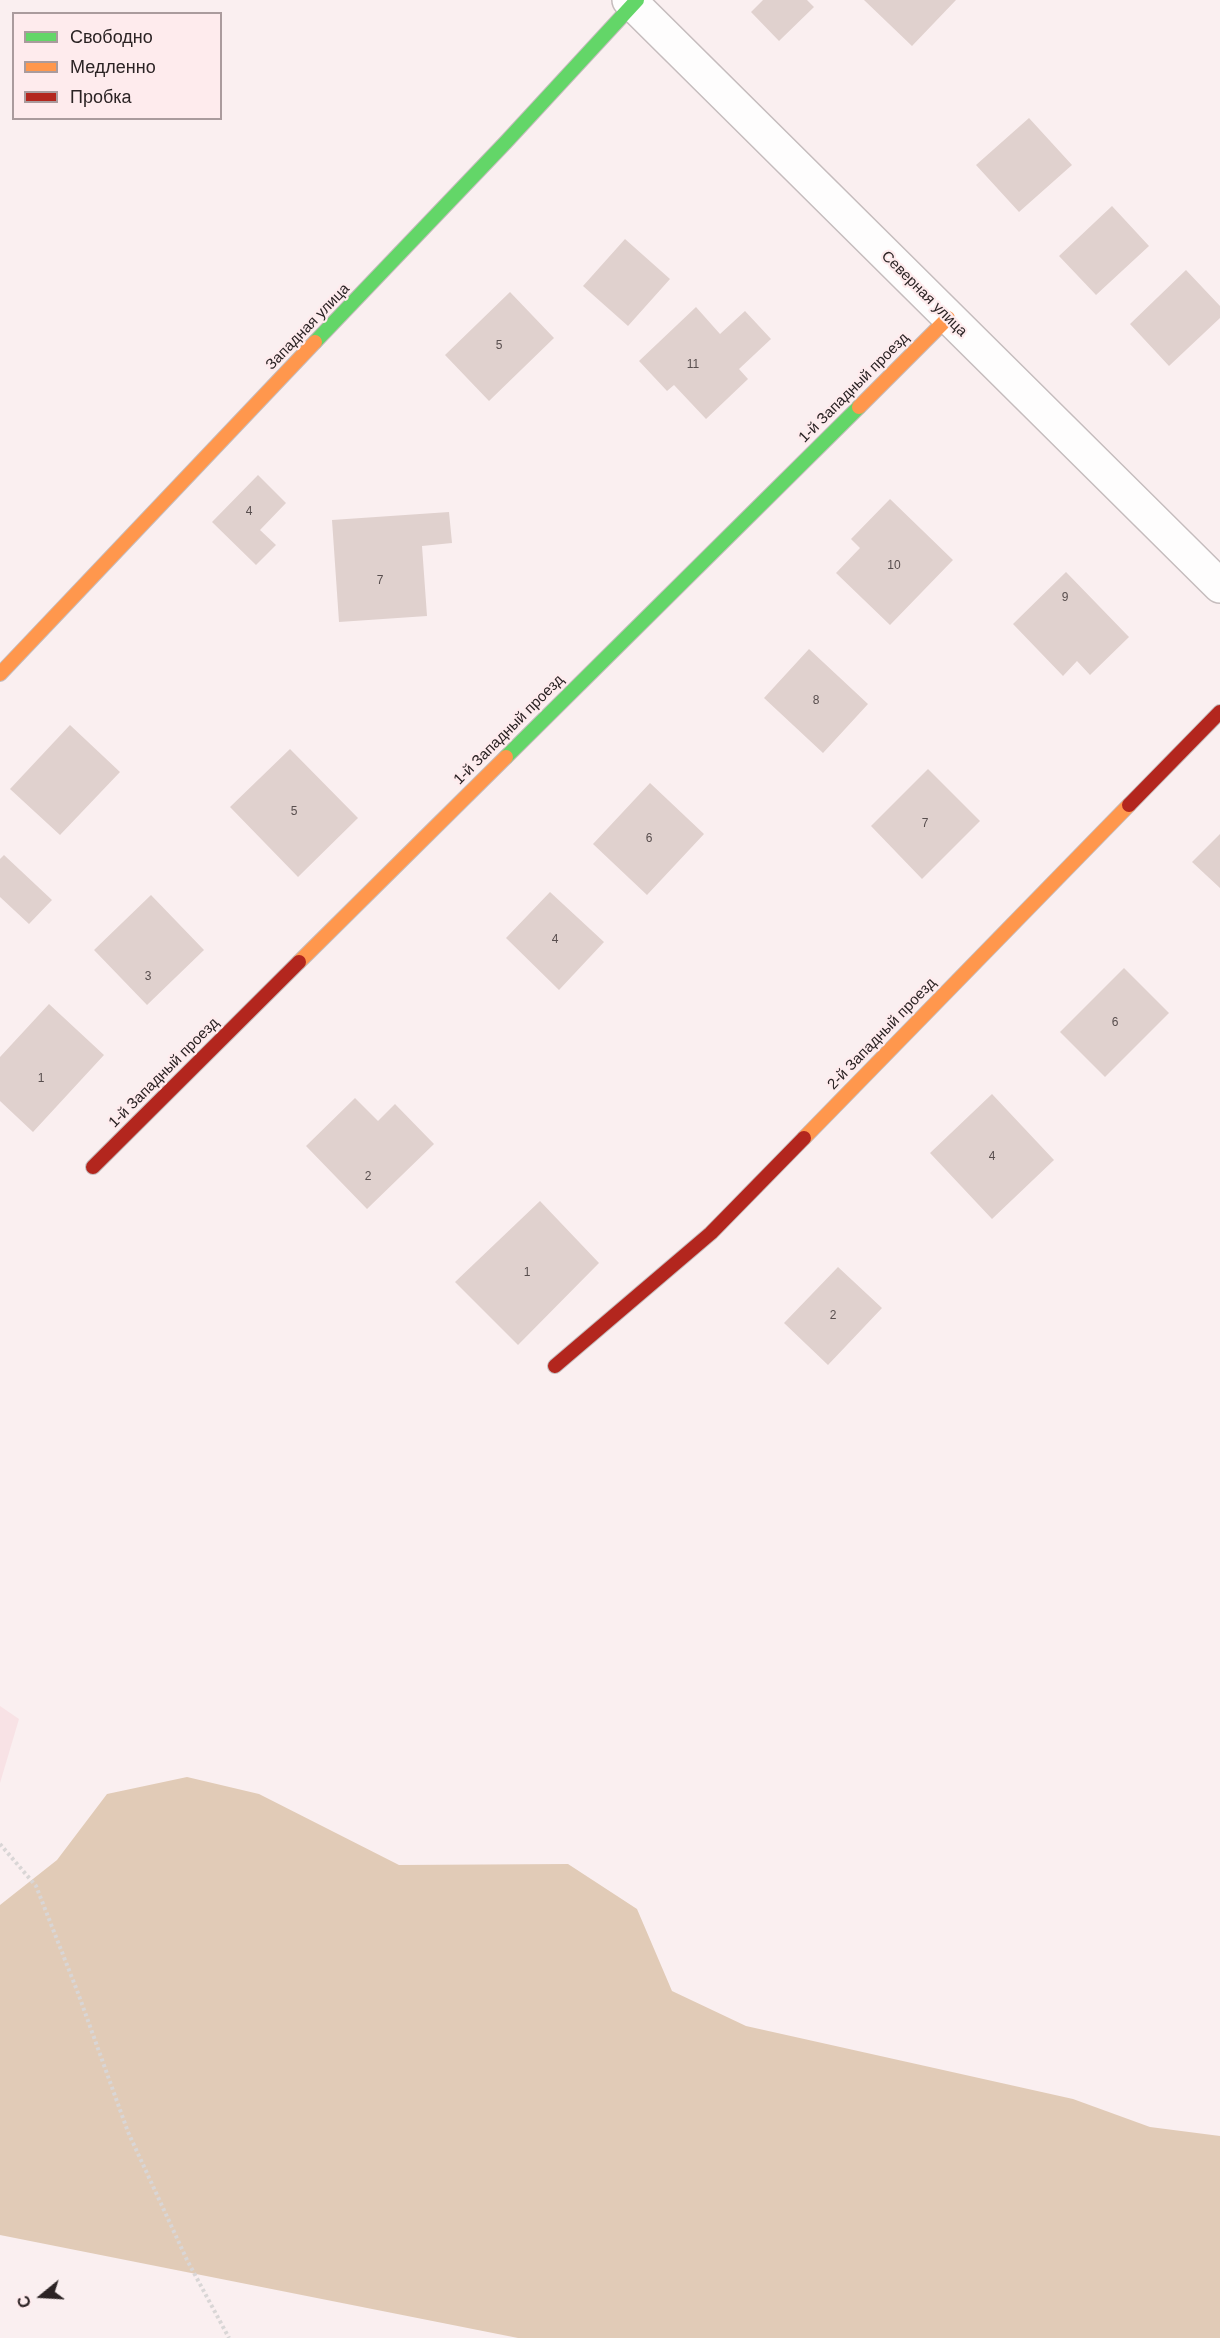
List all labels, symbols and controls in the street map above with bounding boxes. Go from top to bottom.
legend [12,12,222,120]
text: Свободно [70,27,153,47]
text: Медленно [70,57,156,77]
text: Пробка [70,87,132,107]
street label: Северная улица [877,247,971,341]
street label: Западная улица [262,280,354,374]
street label: 1-й Западный проезд [795,329,913,447]
house number: 5 [496,339,502,353]
house number: 11 [687,358,699,372]
house number: 4 [246,505,252,519]
house number: 10 [887,559,901,573]
house number: 7 [377,574,383,588]
house number: 9 [1062,591,1068,605]
street label: 1-й Западный проезд [450,671,568,789]
house number: 8 [813,694,819,708]
house number: 5 [291,805,297,819]
house number: 7 [922,817,928,831]
house number: 6 [646,832,652,846]
house number: 4 [552,933,558,947]
house number: 3 [145,970,151,984]
street label: 2-й Западный проезд [824,974,940,1094]
street label: 1-й Западный проезд [105,1014,223,1132]
house number: 6 [1112,1016,1118,1030]
house number: 1 [38,1072,44,1086]
house number: 4 [989,1150,995,1164]
house number: 2 [365,1170,371,1184]
house number: 1 [524,1266,530,1280]
house number: 2 [830,1309,836,1323]
north arrow [12,2266,72,2326]
text: С [15,2294,34,2310]

